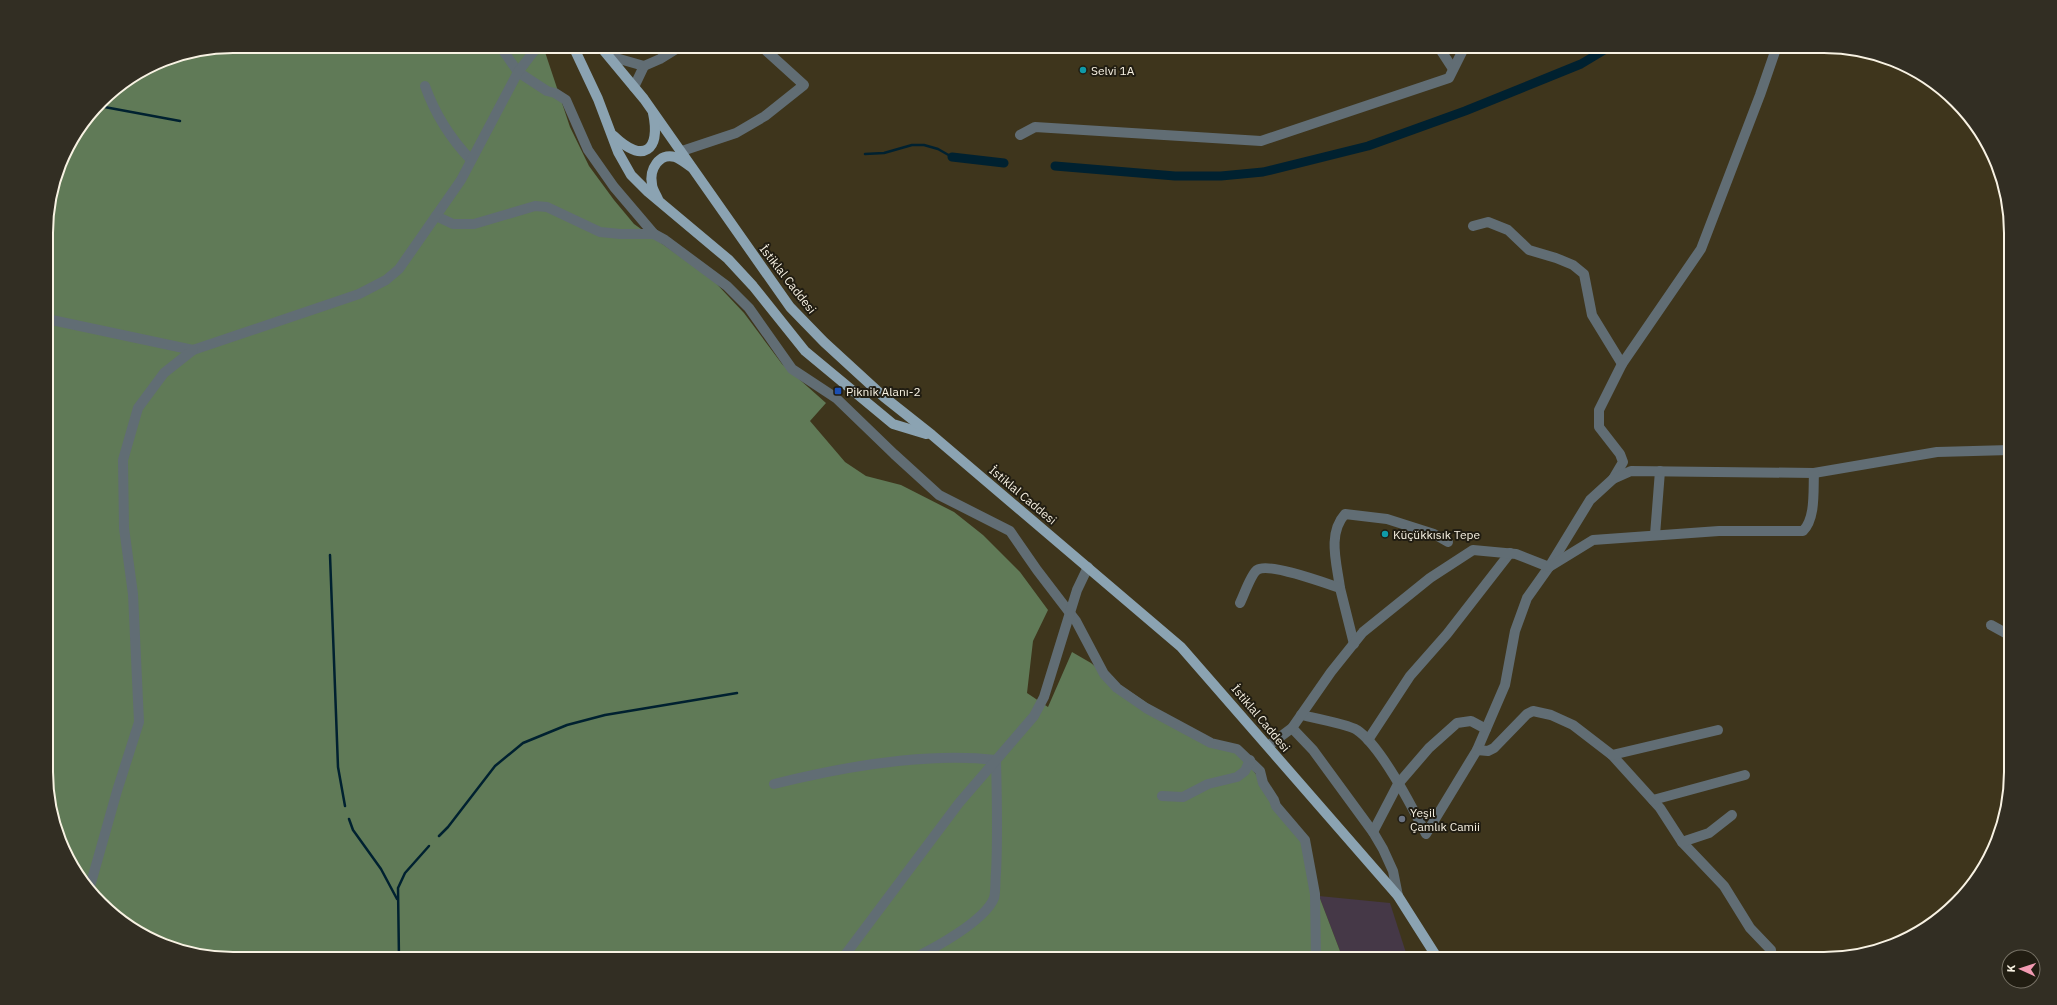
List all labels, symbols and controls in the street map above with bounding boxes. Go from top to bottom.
place label: Selvi 1A [1091,63,1135,78]
marker: Selvi 1A [1078,65,1088,75]
street label: İstiklal Caddesi [757,242,819,316]
place label: Piknik Alanı-2 [846,384,921,399]
marker: Piknik Alanı-2 [833,386,843,396]
street label: İstiklal Caddesi [986,463,1060,527]
place label: Küçükkısık Tepe [1393,527,1480,542]
marker: Küçükkısık Tepe [1380,529,1390,539]
street label: İstiklal Caddesi [1229,681,1293,755]
place label: Yeşil Çamlık Camii [1410,805,1480,834]
marker: Yeşil Çamlık Camii [1397,814,1407,824]
north arrow [2001,949,2041,989]
text: K [2004,964,2018,973]

